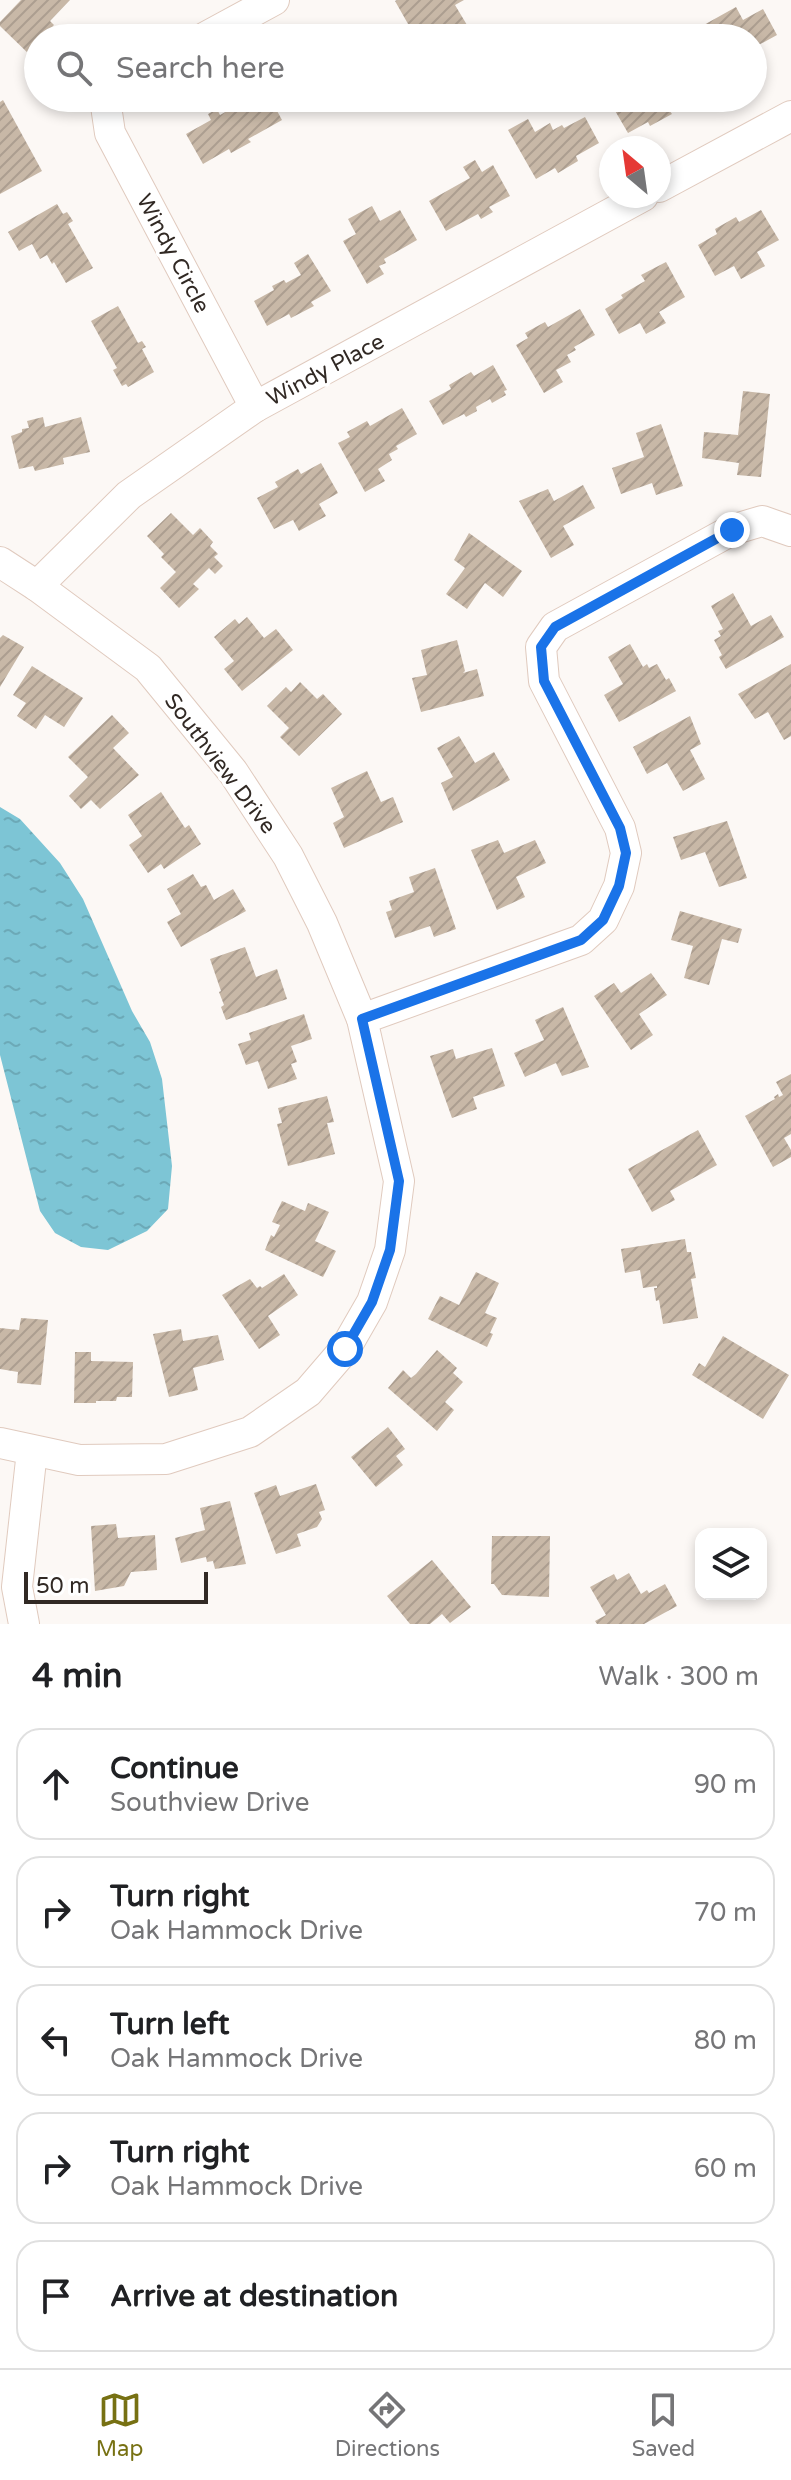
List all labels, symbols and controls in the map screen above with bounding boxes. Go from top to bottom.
search box [24,24,767,112]
icon: search [52,46,96,90]
text: Search here [116,50,285,87]
north arrow [599,136,671,208]
street label: Windy Circle [131,190,215,317]
street label: Windy Place [262,328,388,412]
route end [714,512,750,548]
street label: Southview Drive [159,688,281,839]
route start [327,1331,363,1367]
map controls [695,1528,767,1600]
button: layers [695,1528,767,1600]
scale bar [24,1568,208,1604]
text: 50 m [36,1573,90,1599]
text: 4 min [32,1656,123,1697]
text: Walk · 300 m [599,1661,759,1692]
text: Continue [110,1750,239,1787]
icon: ahead [34,1762,78,1806]
text: 90 m [694,1769,757,1800]
text: Southview Drive [110,1787,309,1818]
text: Turn right [110,1878,250,1915]
icon: right [34,1890,78,1934]
text: 70 m [694,1897,757,1928]
text: Oak Hammock Drive [110,1915,363,1946]
text: Turn left [110,2006,229,2043]
icon: left [34,2018,78,2062]
text: 80 m [694,2025,757,2056]
text: Oak Hammock Drive [110,2043,363,2074]
text: Turn right [110,2134,250,2171]
icon: right [34,2146,78,2190]
text: 60 m [694,2153,757,2184]
text: Oak Hammock Drive [110,2171,363,2202]
icon: arrive [34,2274,78,2318]
text: Arrive at destination [110,2278,398,2315]
tab: Map [96,2388,143,2462]
tab: Directions [335,2388,440,2462]
tab: Saved [632,2388,695,2462]

